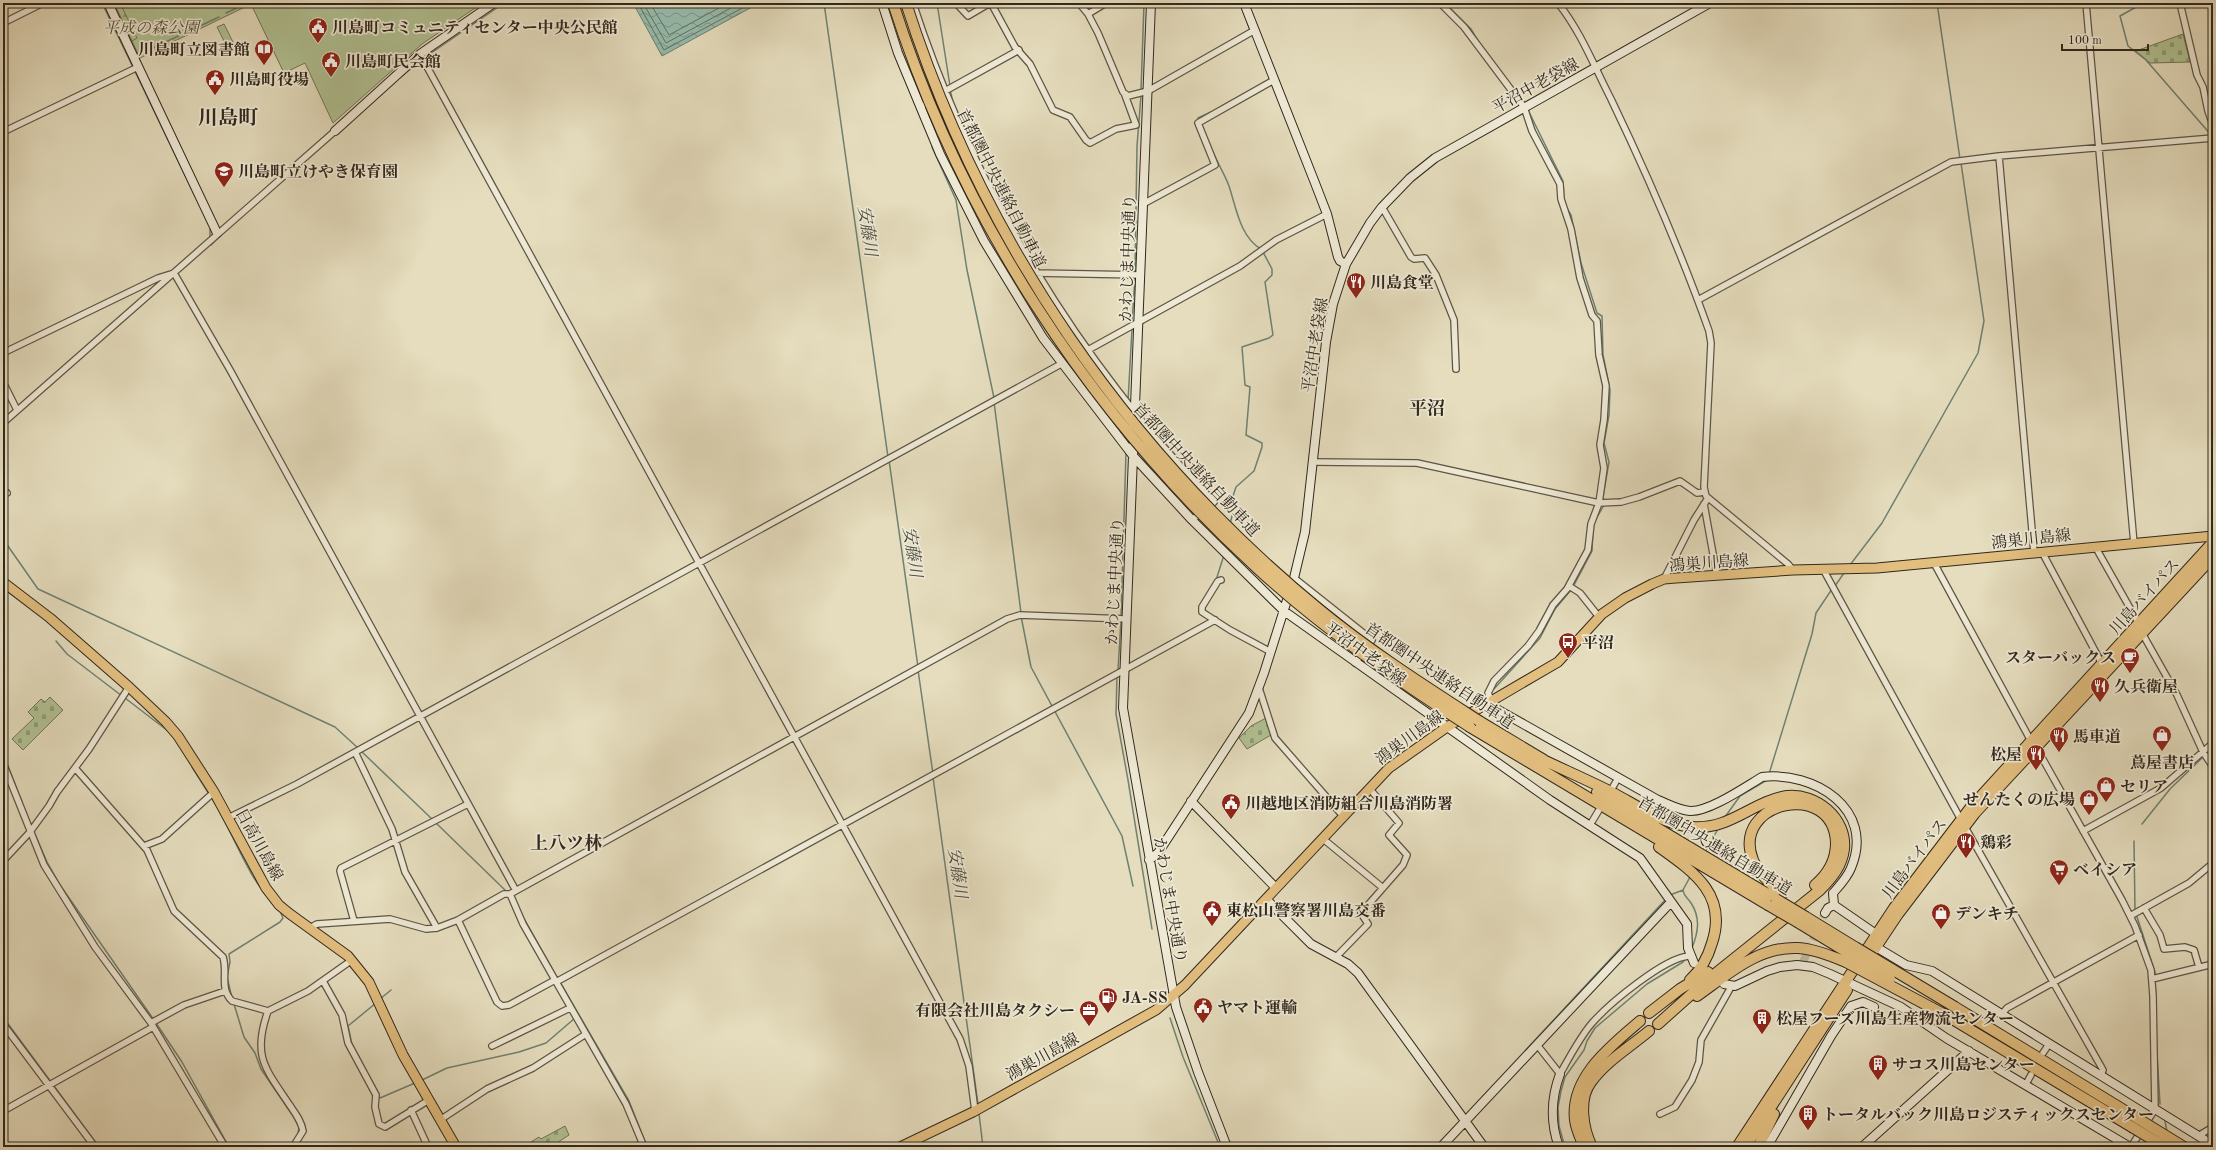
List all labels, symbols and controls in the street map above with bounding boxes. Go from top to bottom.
public building icon: 川島町コミュニティセンター中央公民館 [307,16,329,44]
park label: 平成の森公園 [103,19,202,37]
place label: 川島町コミュニティセンター中央公民館 [332,19,618,37]
scale bar [2062,26,2148,52]
text: 100 m [2068,35,2102,47]
library icon: 川島町立図書館 [253,38,275,66]
place label: 川島町立図書館 [138,41,250,59]
public building icon: 川島町民会館 [320,50,342,78]
place label: 川島町民会館 [345,53,441,71]
street label: 平沼中老袋線 [1489,55,1582,117]
public building icon: 川島町役場 [204,68,226,96]
place label: 川島町役場 [229,71,309,89]
district label: 川島町 [198,106,259,129]
street label: 首都圏中央連絡自動車道 [953,106,1049,271]
school or university icon: 川島町立けやき保育園 [213,160,235,188]
place label: 川島町立けやき保育園 [238,163,398,181]
street label: かわじま中央通り [1117,194,1139,322]
water label: 安藤川 [855,204,881,260]
restaurant icon: 川島食堂 [1345,271,1367,299]
place label: 川島食堂 [1370,274,1434,292]
street label: 平沼中老袋線 [1299,296,1331,394]
district label: 平沼 [1409,398,1445,418]
street label: 首都圏中央連絡自動車道 [1130,399,1263,540]
street label: かわじま中央通り [1103,517,1127,645]
water label: 安藤川 [900,525,926,581]
street label: 鴻巣川島線 [1990,526,2072,552]
street label: 鴻巣川島線 [1669,551,1750,575]
street label: 川島バイパス [2106,555,2183,638]
street label: 平沼中老袋線 [1321,618,1410,689]
street label: 首都圏中央連絡自動車道 [1361,619,1517,733]
bus stop icon: 平沼 [1557,631,1579,659]
place label: 平沼 [1582,634,1614,652]
cafe icon: スターバックス [2119,646,2141,674]
place label: スターバックス [2005,650,2116,667]
restaurant icon: 久兵衛屋 [2089,675,2111,703]
place label: 久兵衛屋 [2114,678,2178,696]
street label: 鴻巣川島線 [1372,707,1447,769]
shop icon: 蔦屋書店 [2151,724,2173,752]
restaurant icon: 馬車道 [2048,725,2070,753]
place label: 馬車道 [2073,728,2121,746]
restaurant icon: 松屋 [2025,743,2047,771]
place label: 松屋 [1990,746,2022,764]
place label: 蔦屋書店 [2130,754,2194,772]
shop icon: セリア [2095,775,2117,803]
place label: セリア [2120,779,2168,796]
shop icon: せんたくの広場 [2078,788,2100,816]
place label: せんたくの広場 [1963,791,2075,809]
public building icon: 川越地区消防組合川島消防署 [1220,792,1242,820]
street label: 首都圏中央連絡自動車道 [1634,793,1795,899]
place label: 川越地区消防組合川島消防署 [1245,795,1453,813]
street label: 日高川島線 [232,805,286,884]
street label: 川島バイパス [1879,815,1951,902]
restaurant icon: 鶏彩 [1955,831,1977,859]
district label: 上八ツ林 [530,833,602,853]
place label: 鶏彩 [1980,834,2012,852]
street label: かわじま中央通り [1150,836,1190,965]
water label: 安藤川 [945,846,971,902]
supermarket icon: ベイシア [2048,858,2070,886]
place label: ベイシア [2073,862,2137,879]
public building icon: 東松山警察署川島交番 [1201,899,1223,927]
place label: 東松山警察署川島交番 [1226,902,1386,920]
shop icon: デンキチ [1930,902,1952,930]
place label: デンキチ [1955,906,2019,923]
fuel station icon: JA-SS [1097,986,1119,1014]
place label: JA-SS [1122,991,1168,1007]
public building icon: ヤマト運輸 [1192,996,1214,1024]
office icon: 有限会社川島タクシー [1078,999,1100,1027]
place label: ヤマト運輸 [1217,999,1298,1017]
place label: 有限会社川島タクシー [915,1002,1075,1020]
building icon: 松屋フーズ川島生産物流センター [1751,1007,1773,1035]
place label: 松屋フーズ川島生産物流センター [1776,1010,2014,1028]
street label: 鴻巣川島線 [1003,1030,1082,1084]
building icon: サコス川島センター [1867,1053,1889,1081]
place label: サコス川島センター [1892,1056,2035,1074]
building icon: トータルバック川島ロジスティックスセンター [1797,1103,1819,1131]
place label: トータルバック川島ロジスティックスセンター [1822,1106,2154,1124]

